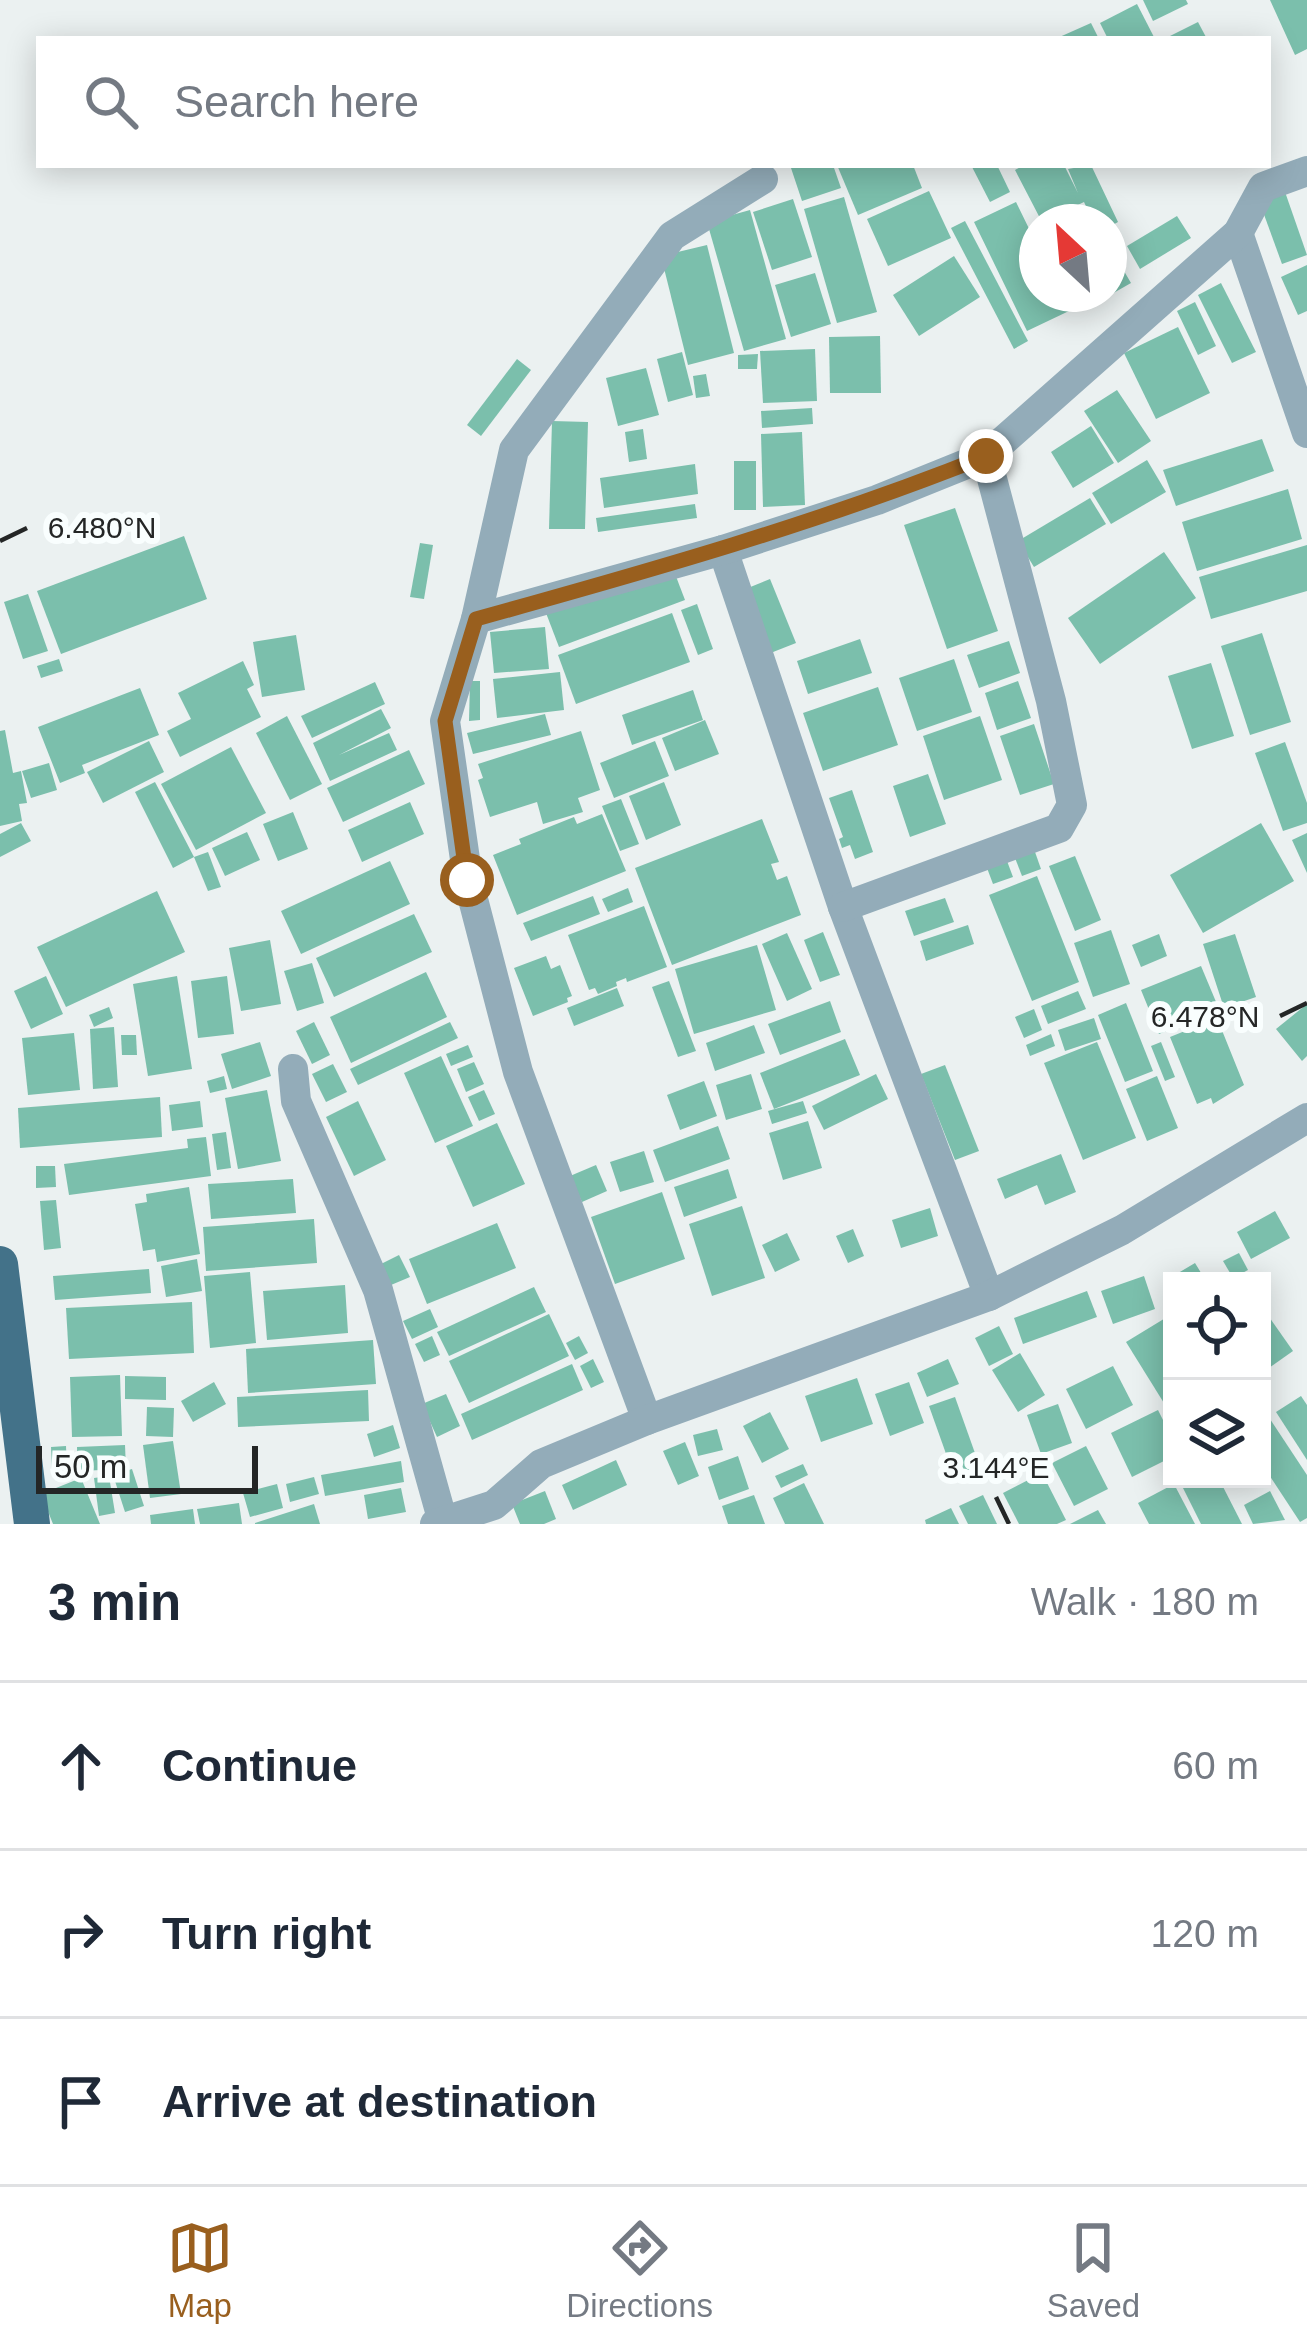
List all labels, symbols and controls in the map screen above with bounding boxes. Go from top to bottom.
search box [36,36,1271,168]
icon: search [78,69,144,135]
text: Search here [174,76,419,127]
north arrow [1019,204,1127,312]
route end [959,429,1013,483]
text: 6.480°N [48,511,156,544]
route start [440,853,494,907]
text: 6.478°N [1151,1000,1259,1033]
map controls [1163,1272,1271,1488]
button: locate [1163,1272,1271,1380]
button: layers [1163,1380,1271,1488]
scale bar [36,1440,258,1493]
text: 50 m [54,1448,127,1485]
text: 3.144°E [942,1451,1050,1484]
text: 3 min [48,1574,181,1631]
text: Walk · 180 m [1031,1580,1259,1623]
icon: ahead [48,1733,114,1799]
text: Continue [162,1740,357,1791]
text: 60 m [1172,1744,1259,1787]
icon: right [48,1901,114,1967]
text: Turn right [162,1908,371,1959]
text: 120 m [1151,1912,1259,1955]
icon: arrive [48,2069,114,2135]
text: Arrive at destination [162,2076,597,2127]
tab: Map [167,2215,233,2325]
tab: Directions [566,2215,713,2325]
tab: Saved [1047,2215,1140,2325]

